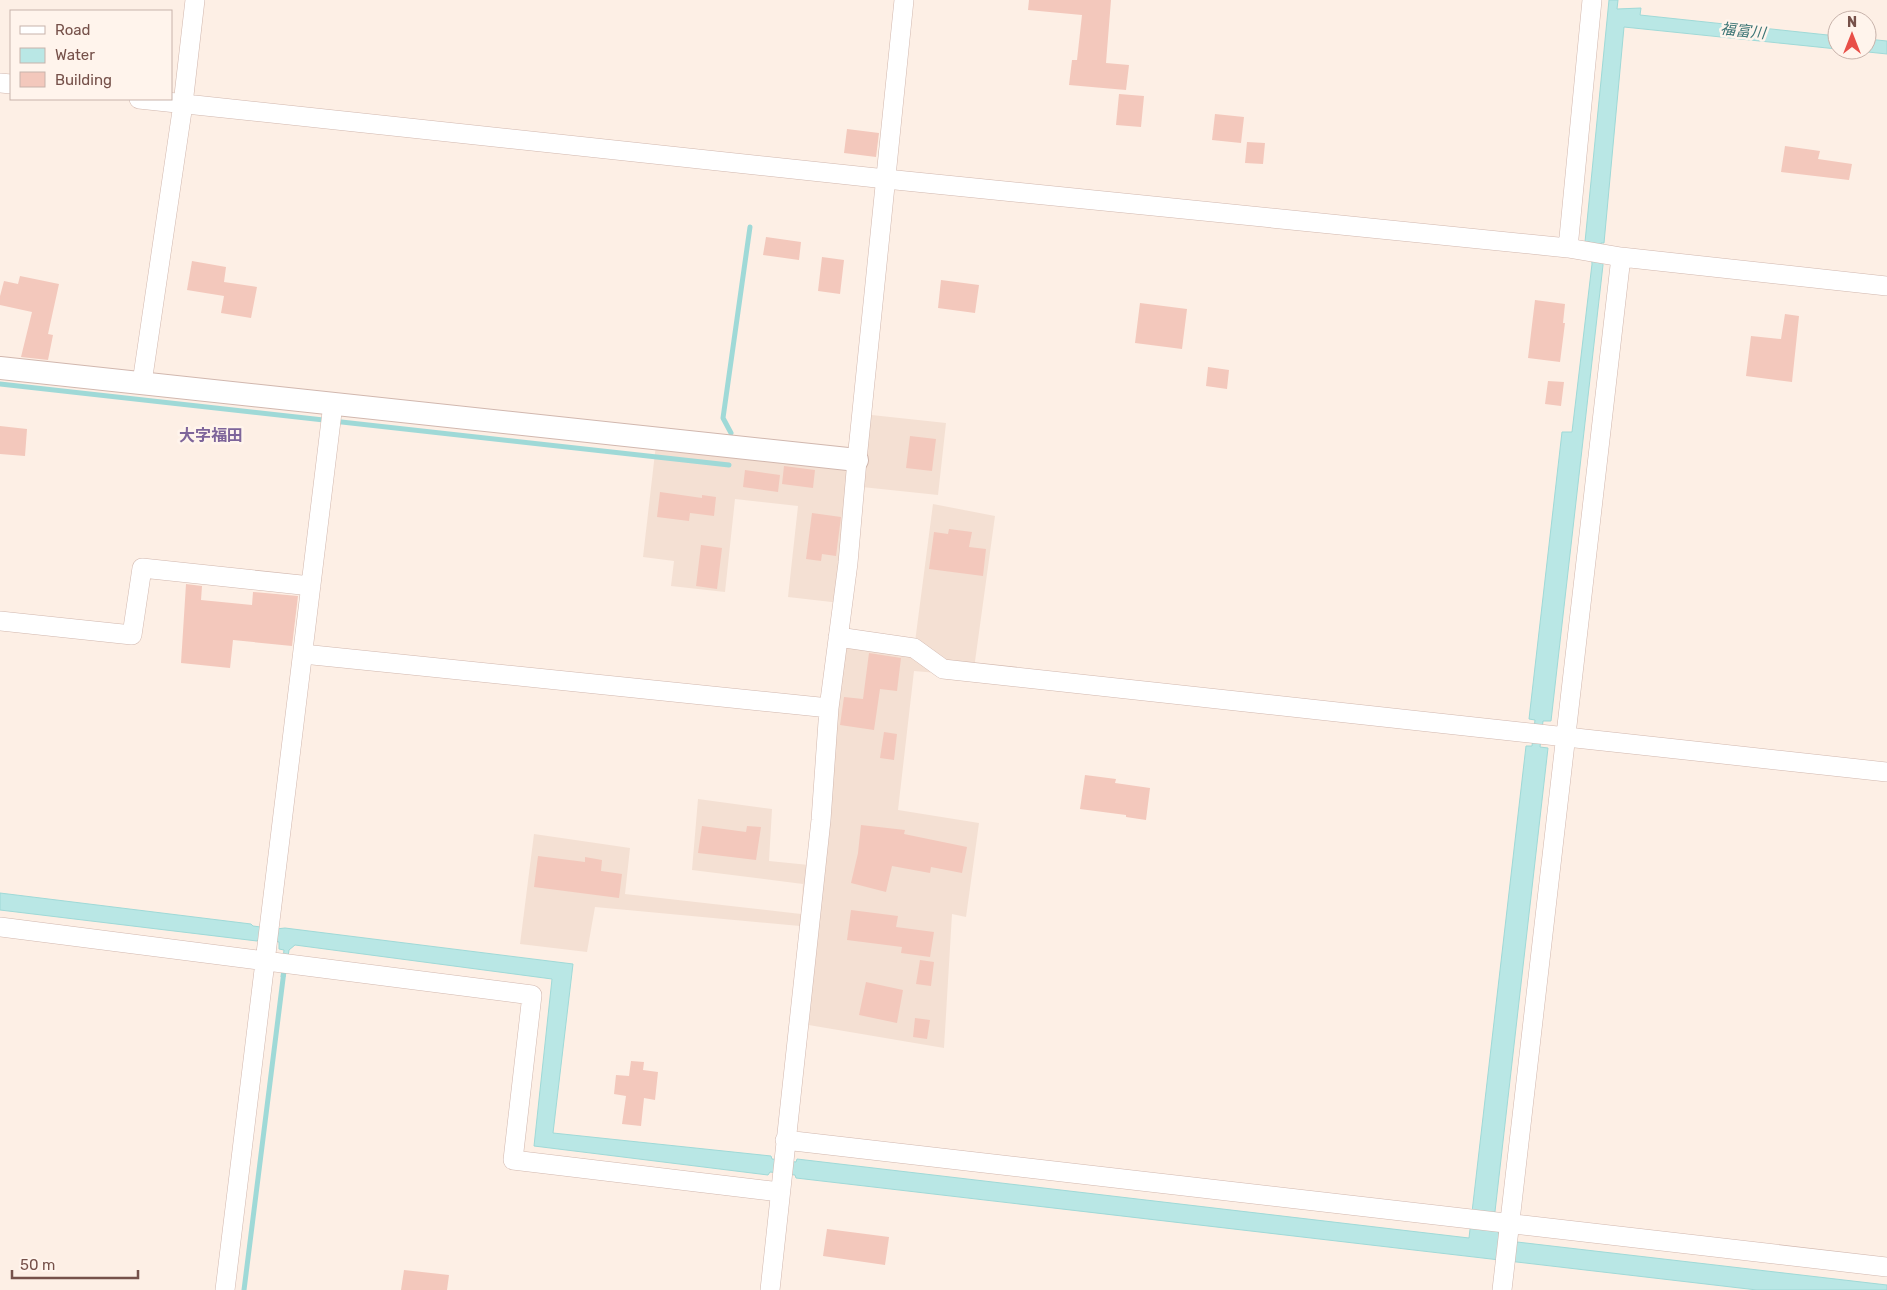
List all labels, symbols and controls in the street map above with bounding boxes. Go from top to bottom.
legend [10,10,172,100]
north arrow [1827,10,1877,60]
text: N [1847,14,1857,31]
water label: 福富川 [1720,20,1768,43]
text: Road [55,21,91,39]
text: Water [55,46,95,64]
text: Building [55,71,112,89]
district label: 大字福田 [179,426,243,445]
scale bar [12,1248,139,1280]
text: 50 m [20,1256,55,1274]

